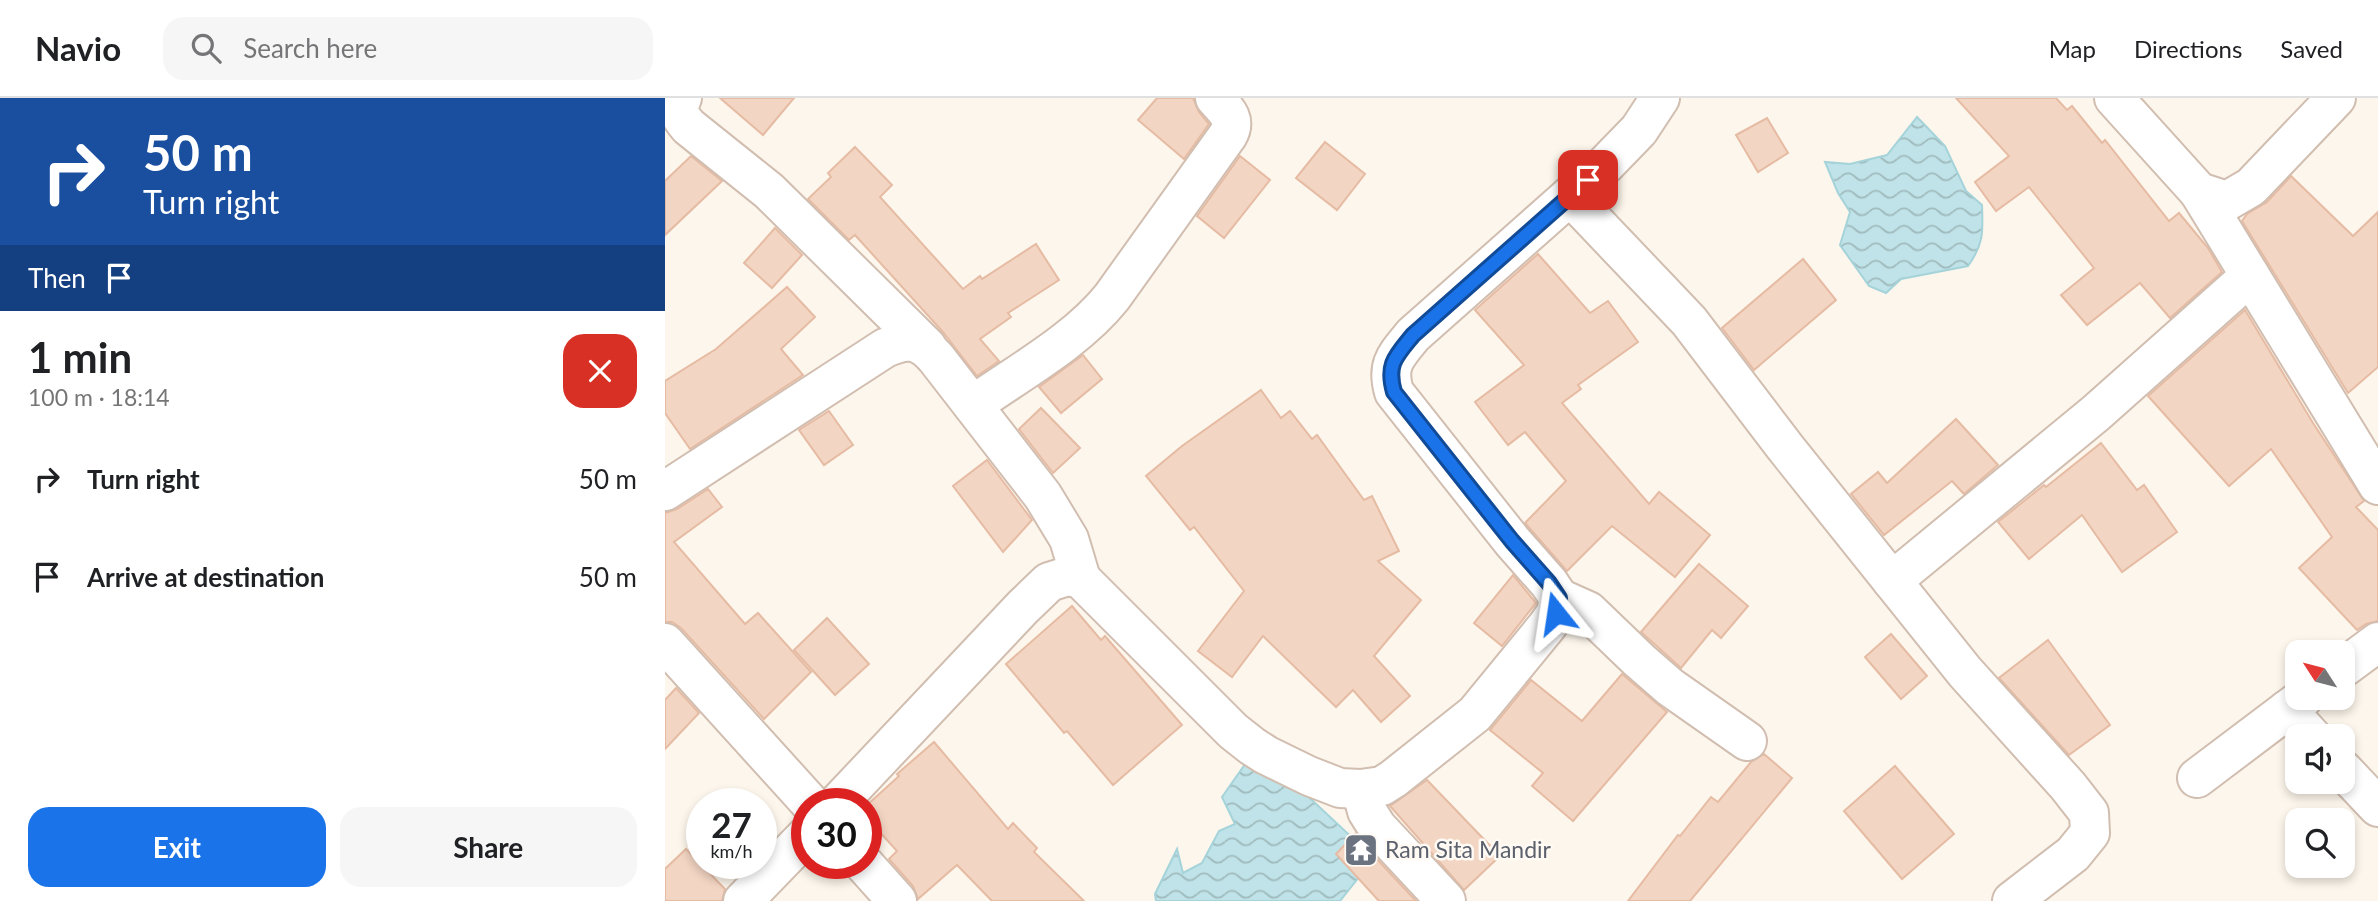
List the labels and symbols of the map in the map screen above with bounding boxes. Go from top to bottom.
pin [1558,150,1618,210]
position arrow [1519,576,1593,650]
north arrow [2285,640,2355,710]
speed limit sign: 30 [791,788,882,879]
temple icon: Ram Sita Mandir [1342,831,1380,869]
place label: Ram Sita Mandir [1385,835,1552,863]

